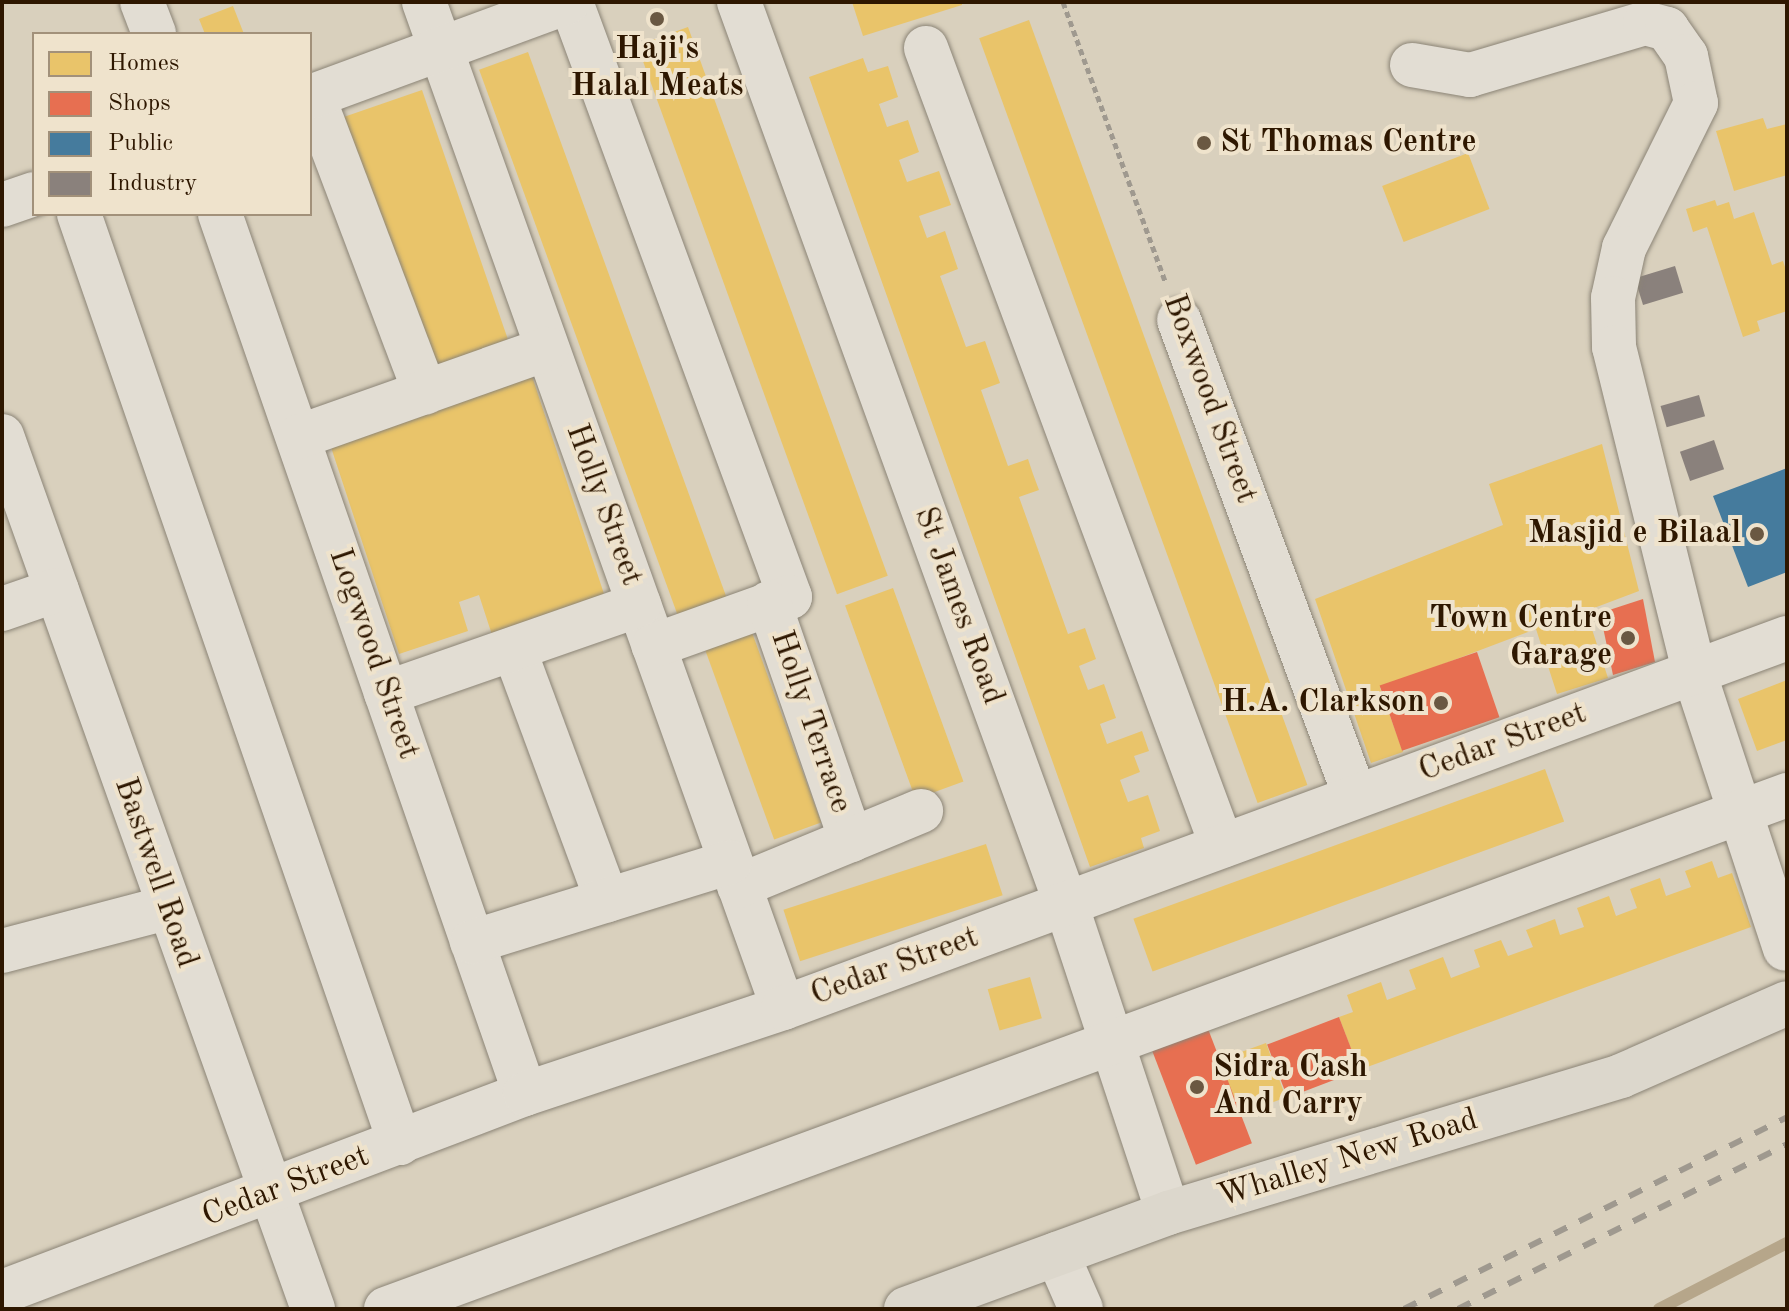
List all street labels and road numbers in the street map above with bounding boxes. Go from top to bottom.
street label: Boxwood Street [1153,289,1265,509]
street label: Holly Street [556,419,650,591]
street label: St James Road [904,502,1012,710]
street label: Logwood Street [319,544,427,764]
street label: Holly Terrace [761,626,859,818]
street label: Cedar Street [1414,695,1592,791]
street label: Bastwell Road [105,773,205,973]
street label: Cedar Street [806,919,984,1015]
street label: Whalley New Road [1213,1101,1483,1217]
street label: Cedar Street [197,1138,375,1236]

